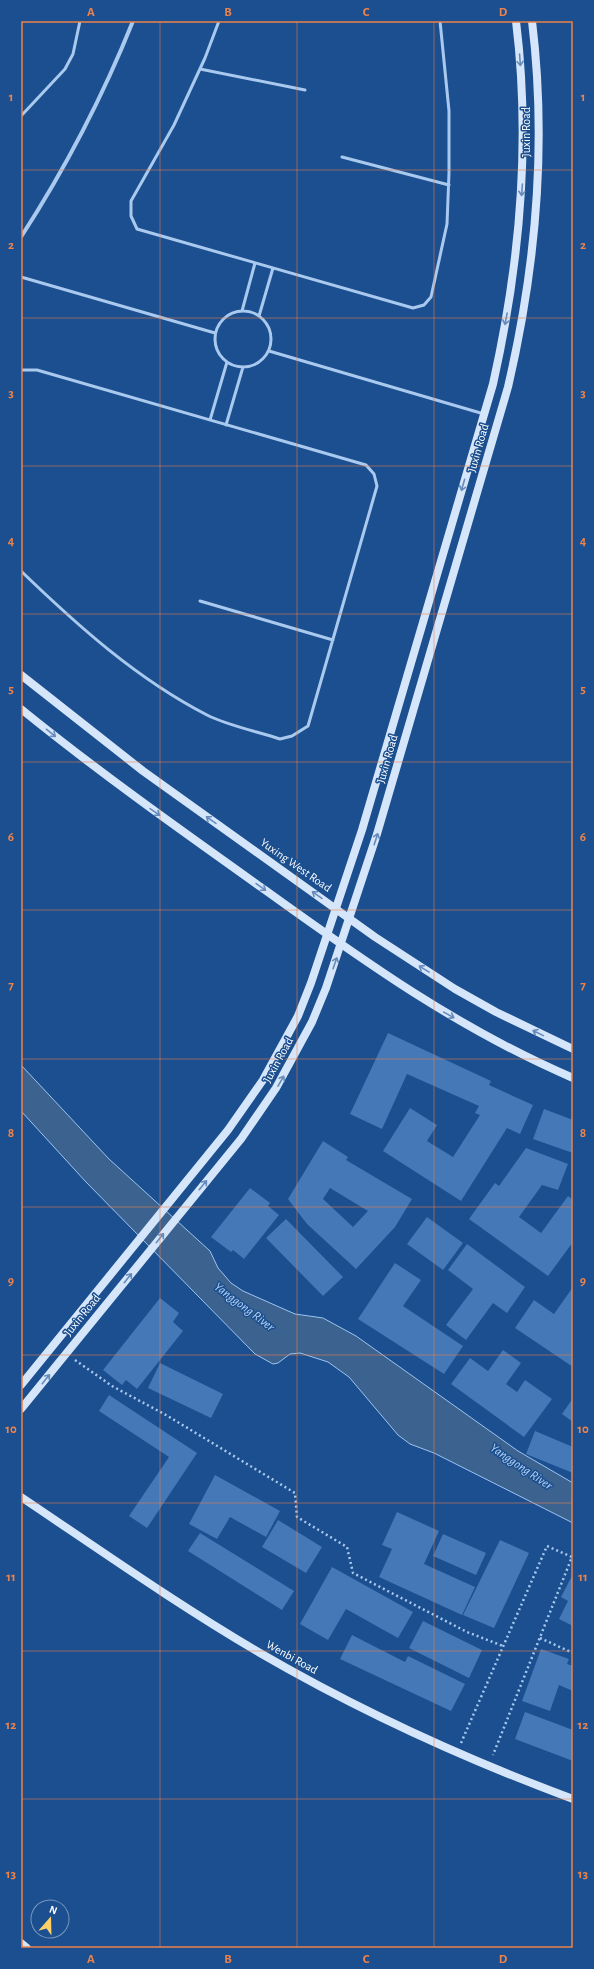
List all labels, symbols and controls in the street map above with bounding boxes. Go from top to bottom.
text: A [87,6,95,19]
text: B [224,6,232,19]
text: C [363,6,370,19]
text: D [499,6,508,19]
one-way arrow [517,53,524,66]
text: 1 [9,91,13,104]
text: 1 [581,91,585,104]
street label: Juxin Road [520,107,532,157]
one-way arrow [519,183,526,196]
text: 2 [8,239,14,252]
text: 2 [580,239,586,252]
one-way arrow [502,312,510,325]
text: 3 [8,387,14,400]
text: 3 [580,387,586,400]
street label: Juxin Road [465,422,491,474]
one-way arrow [459,478,466,491]
text: 4 [8,535,15,548]
text: 4 [580,535,587,548]
text: 5 [8,683,14,696]
text: 5 [580,683,586,696]
one-way arrow [46,729,57,738]
street label: Juxin Road [374,733,400,785]
one-way arrow [149,808,160,816]
one-way arrow [206,816,217,824]
text: 6 [8,831,14,844]
text: 6 [580,831,586,844]
one-way arrow [373,833,380,846]
street label: Yuxing West Road [258,836,334,894]
one-way arrow [255,883,266,891]
one-way arrow [312,891,323,900]
one-way arrow [331,957,339,969]
one-way arrow [418,965,430,973]
text: 7 [8,979,14,992]
text: 7 [580,979,586,992]
one-way arrow [443,1012,455,1020]
one-way arrow [532,1029,544,1036]
street label: Juxin Road [261,1035,295,1085]
one-way arrow [277,1075,285,1087]
text: 8 [8,1127,14,1140]
text: 8 [580,1127,586,1140]
one-way arrow [199,1179,208,1190]
one-way arrow [156,1233,165,1244]
one-way arrow [123,1273,132,1284]
text: 9 [8,1275,14,1288]
text: 9 [580,1275,586,1288]
water label: Yanggong River [211,1280,277,1334]
street label: Juxin Road [62,1292,102,1338]
one-way arrow [41,1374,50,1385]
text: 10 [5,1423,17,1436]
text: 10 [577,1423,589,1436]
water label: Yanggong River [488,1441,555,1493]
text: 11 [6,1571,16,1584]
text: 11 [578,1571,588,1584]
street label: Wenbi Road [264,1638,320,1676]
text: 12 [6,1719,16,1732]
text: 12 [578,1719,588,1732]
text: 13 [6,1868,17,1881]
text: 13 [578,1868,589,1881]
north arrow [30,1899,70,1939]
text: N [48,1904,59,1917]
text: A [87,1953,95,1966]
text: B [224,1953,232,1966]
text: C [363,1953,370,1966]
text: D [499,1953,508,1966]

